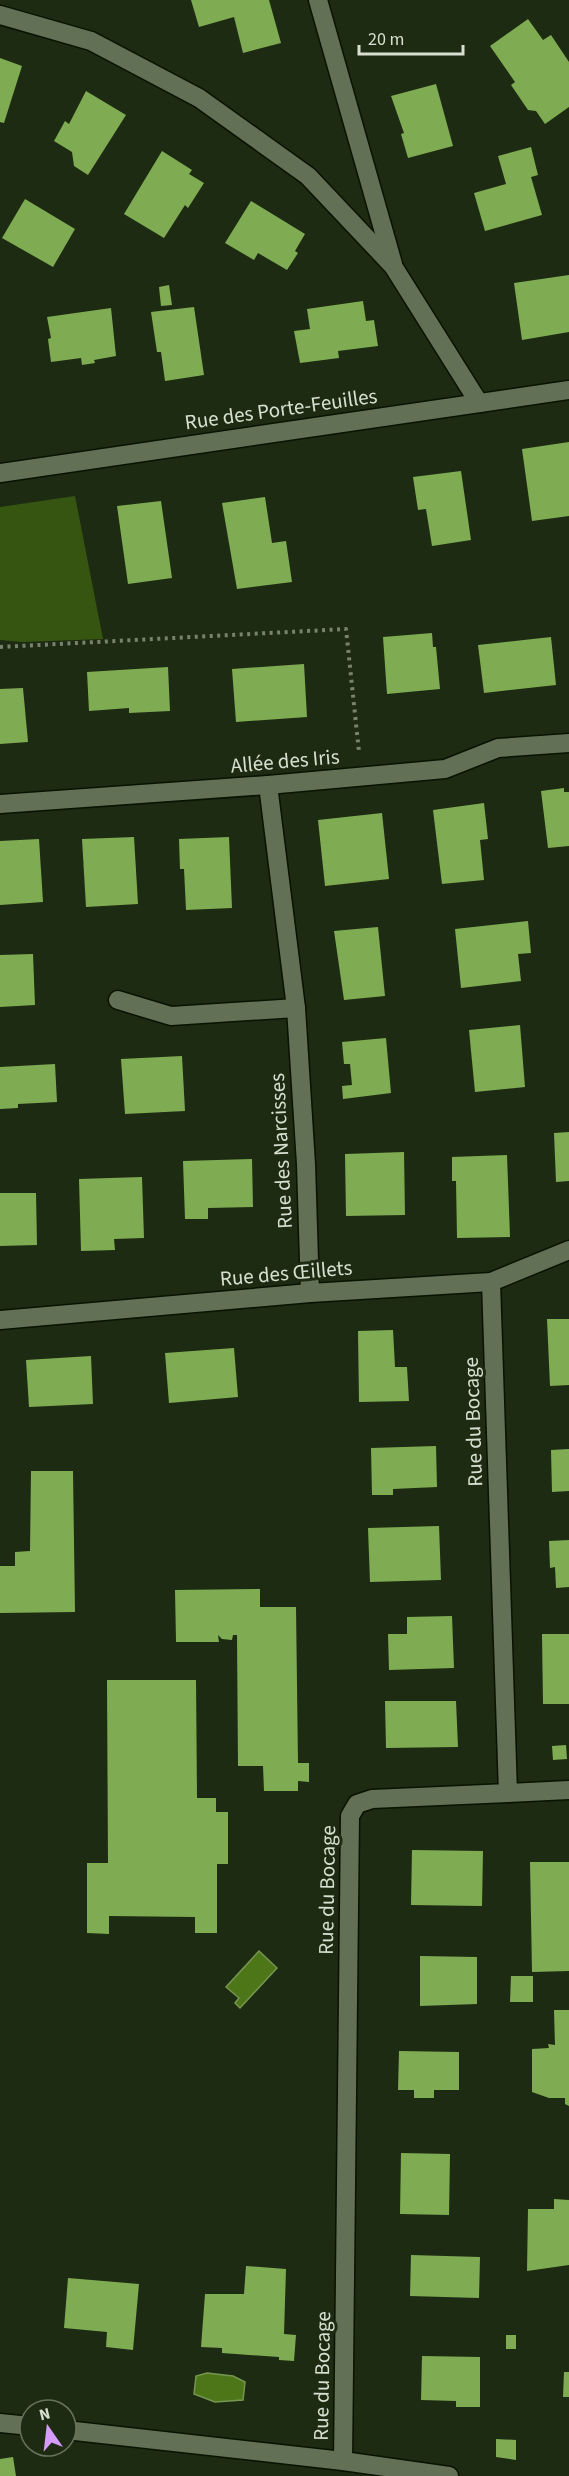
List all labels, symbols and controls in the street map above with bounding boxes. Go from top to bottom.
scale bar [359,18,462,56]
text: 20 m [368,27,404,52]
street label: Rue des Porte-Feuilles [183,381,379,437]
street label: Allée des Iris [229,741,341,781]
street label: Rue des Narcisses [262,1072,300,1230]
street label: Rue des Œillets [219,1252,354,1294]
street label: Rue du Bocage [456,1357,490,1487]
street label: Rue du Bocage [311,1825,343,1955]
street label: Rue du Bocage [306,2311,338,2441]
north arrow [18,2398,78,2458]
text: N [37,2402,52,2426]

